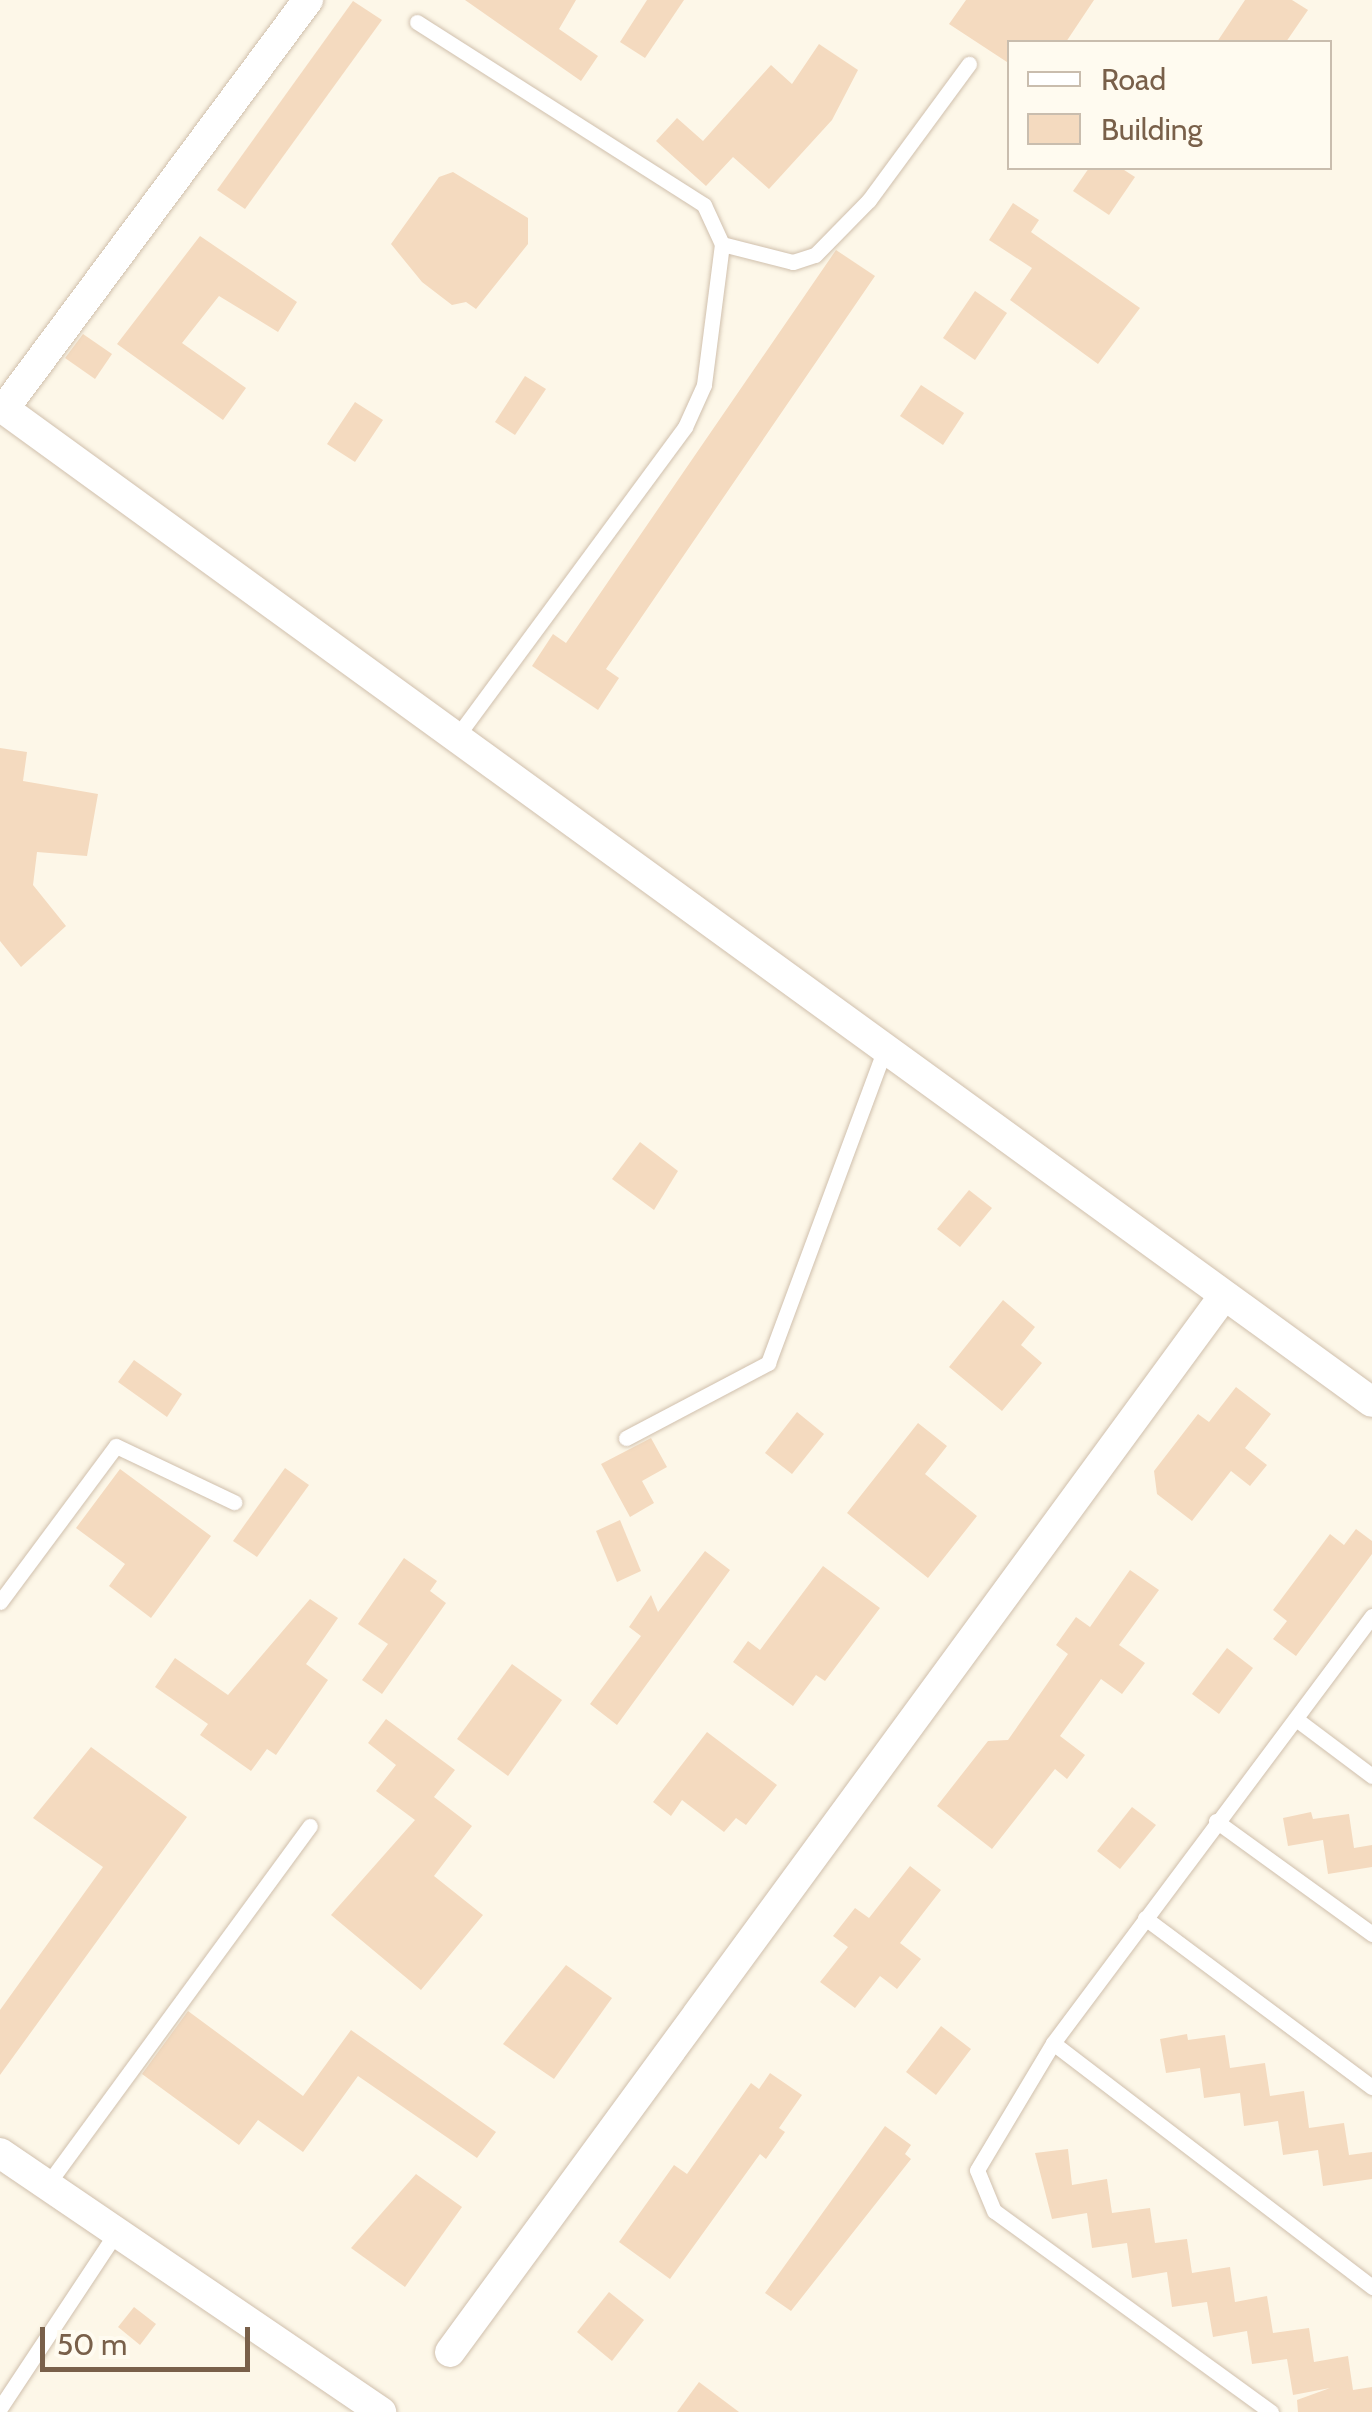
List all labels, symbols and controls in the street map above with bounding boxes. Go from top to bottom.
legend [1007,40,1332,170]
text: Road [1101,61,1166,98]
text: Building [1101,111,1203,148]
scale bar [45,2307,255,2369]
text: 50 m [57,2326,127,2363]

